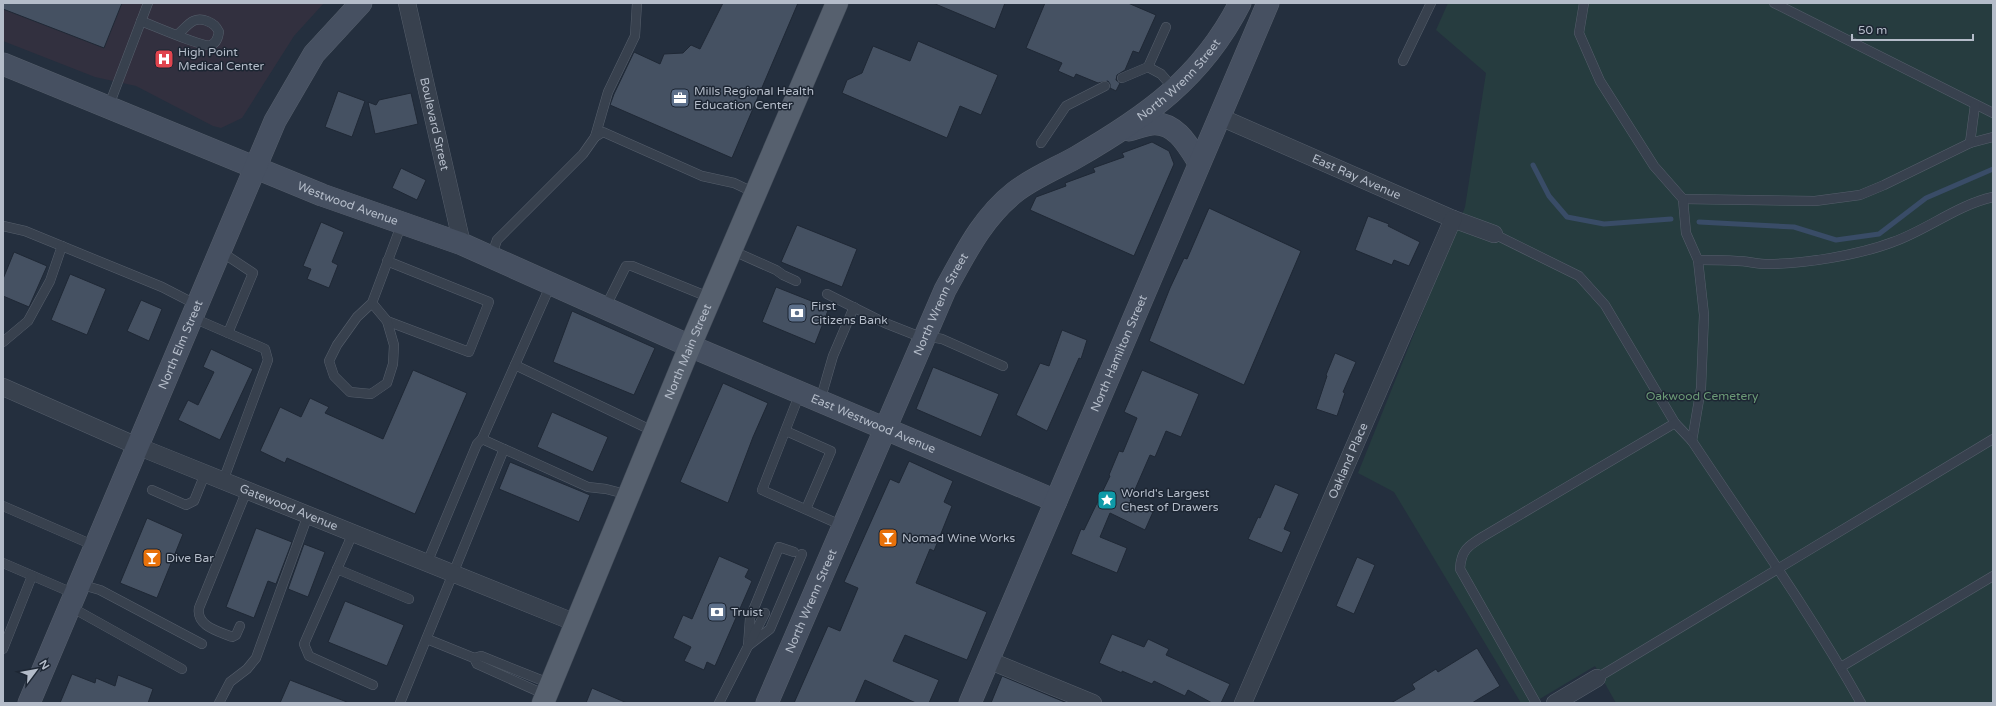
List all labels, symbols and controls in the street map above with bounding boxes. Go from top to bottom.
scale bar [1852,16,1973,42]
text: 50 m [1858,23,1887,37]
street label: North Wrenn Street [1134,36,1224,124]
place label: High Point Medical Center [178,45,264,73]
hospital icon: High Point Medical Center [153,48,175,70]
street label: Boulevard Street [417,76,452,172]
place label: Mills Regional Health Education Center [694,84,814,112]
office icon: Mills Regional Health Education Center [669,87,691,109]
street label: East Ray Avenue [1310,151,1403,202]
street label: Westwood Avenue [295,179,400,228]
street label: North Wrenn Street [911,250,971,358]
street label: North Hamilton Street [1088,292,1150,414]
street label: North Elm Street [155,298,206,391]
place label: First Citizens Bank [811,299,888,327]
street label: North Main Street [662,301,714,402]
bank icon: First Citizens Bank [786,302,808,324]
park label: Oakwood Cemetery [1646,389,1759,403]
street label: East Westwood Avenue [809,391,938,456]
street label: Oakland Place [1325,420,1371,501]
street label: Gatewood Avenue [238,481,340,533]
place label: World's Largest Chest of Drawers [1121,486,1219,514]
place icon: World's Largest Chest of Drawers [1096,489,1118,511]
bar icon: Nomad Wine Works [877,527,899,549]
place label: Nomad Wine Works [902,531,1015,545]
bar icon: Dive Bar [141,547,163,569]
street label: North Wrenn Street [782,547,840,655]
place label: Dive Bar [166,551,214,565]
bank icon: Truist [706,601,728,623]
place label: Truist [731,605,763,619]
north arrow [16,650,56,690]
text: N [36,658,52,672]

